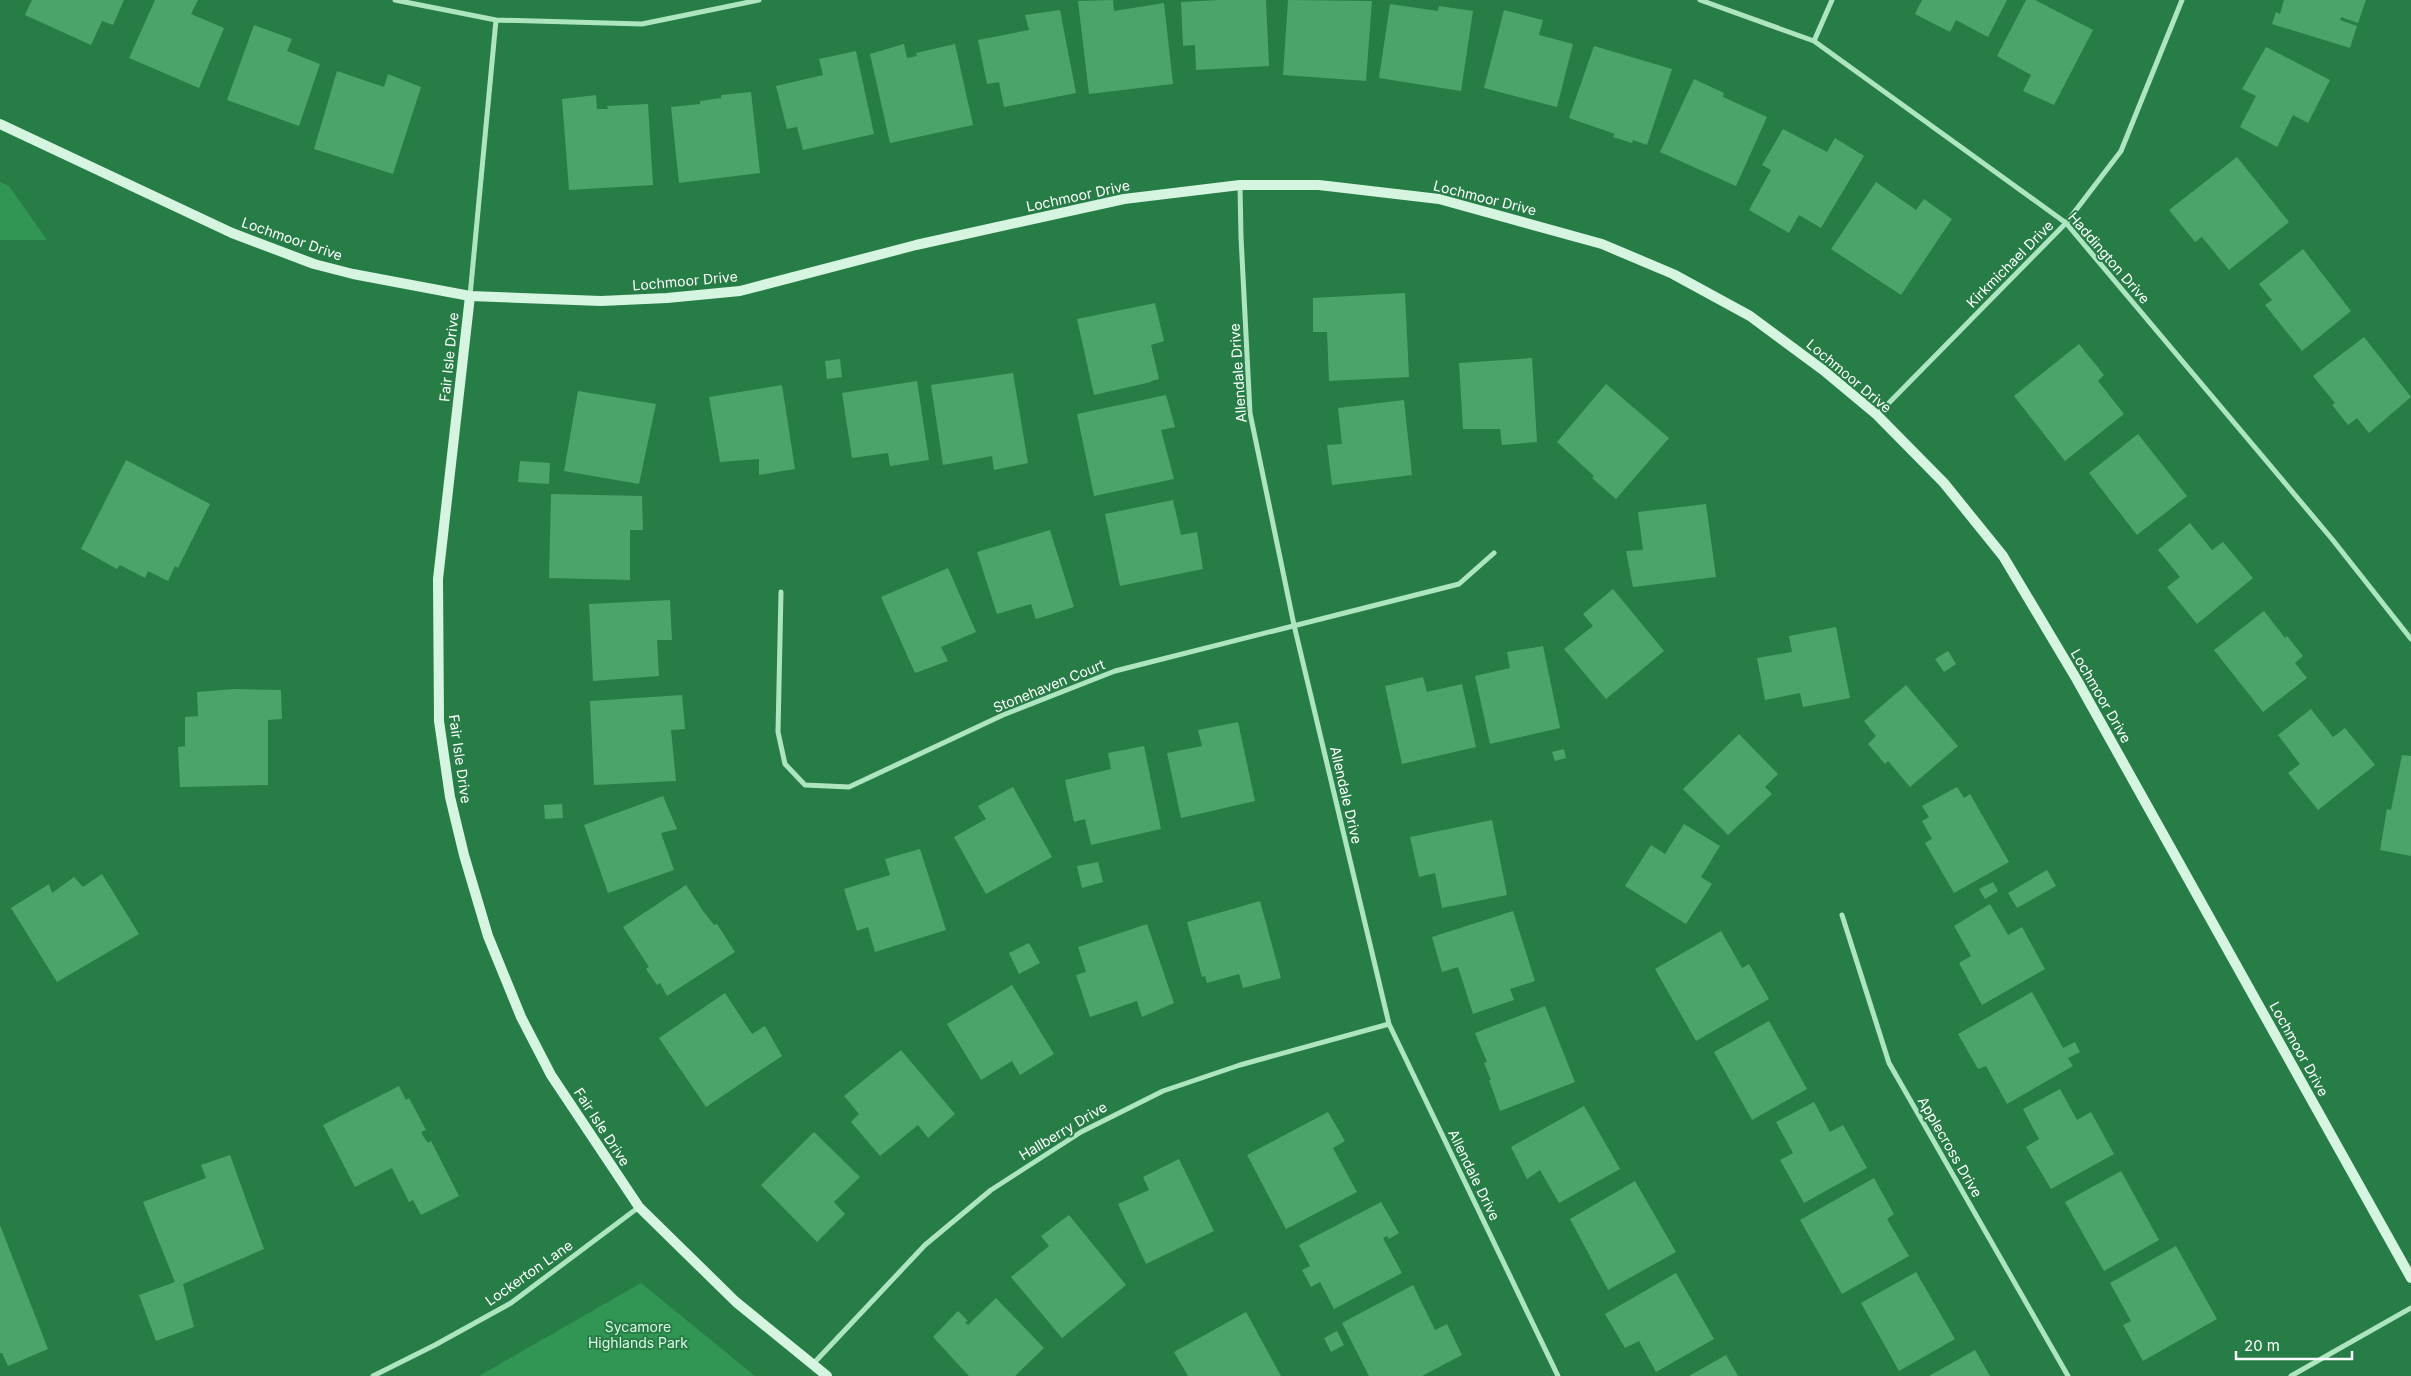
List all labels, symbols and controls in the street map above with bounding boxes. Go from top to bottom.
street label: Lochmoor Drive [1024,176,1131,215]
street label: Lochmoor Drive [1432,176,1538,219]
street label: Haddington Drive [2065,209,2154,307]
street label: Lochmoor Drive [239,213,345,264]
street label: Kirkmichael Drive [1963,217,2057,311]
street label: Lochmoor Drive [632,267,738,294]
street label: Fair Isle Drive [435,311,462,402]
street label: Allendale Drive [1226,323,1249,423]
street label: Lochmoor Drive [1803,335,1895,416]
street label: Lochmoor Drive [2068,646,2135,746]
street label: Stonehaven Court [990,655,1108,716]
street label: Fair Isle Drive [446,713,475,805]
street label: Allendale Drive [1327,744,1366,845]
street label: Lochmoor Drive [2266,998,2332,1099]
street label: Fair Isle Drive [571,1084,634,1169]
street label: Applecross Drive [1915,1093,1986,1200]
street label: Hallberry Drive [1016,1098,1110,1163]
street label: Allendale Drive [1445,1126,1504,1223]
street label: Lockerton Lane [482,1236,576,1309]
park label: Sycamore Highlands Park [588,1318,688,1351]
scale bar [2236,1328,2352,1360]
text: 20 m [2244,1336,2280,1355]

